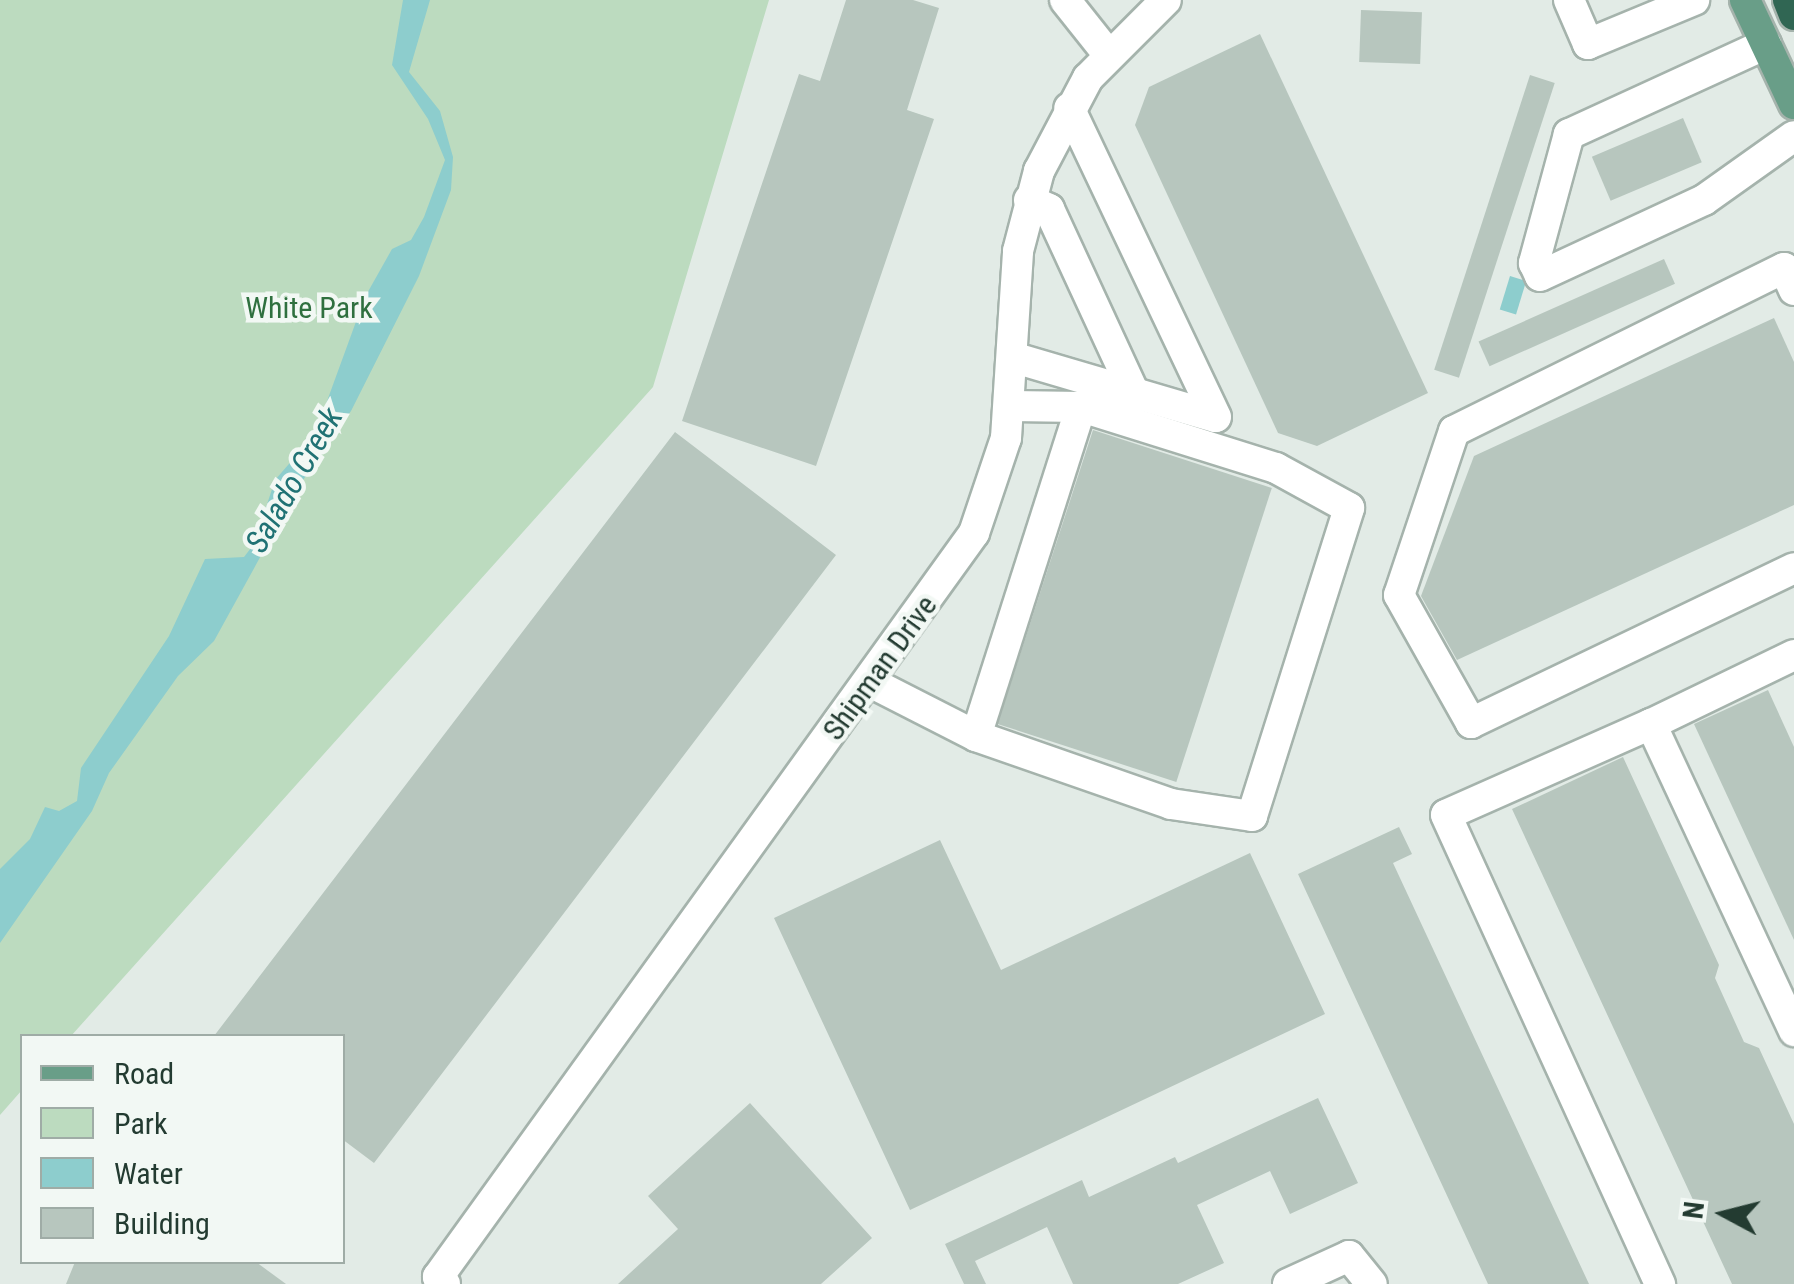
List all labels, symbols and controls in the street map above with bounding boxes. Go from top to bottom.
park label: White Park [245,290,373,326]
water label: Salado Creek [237,401,351,559]
street label: Shipman Drive [815,589,945,747]
legend [20,1034,345,1264]
text: Road [114,1056,174,1091]
text: Park [114,1106,168,1141]
text: Water [114,1156,183,1191]
north arrow [1674,1164,1774,1264]
text: N [1676,1200,1711,1221]
text: Building [114,1206,210,1241]

